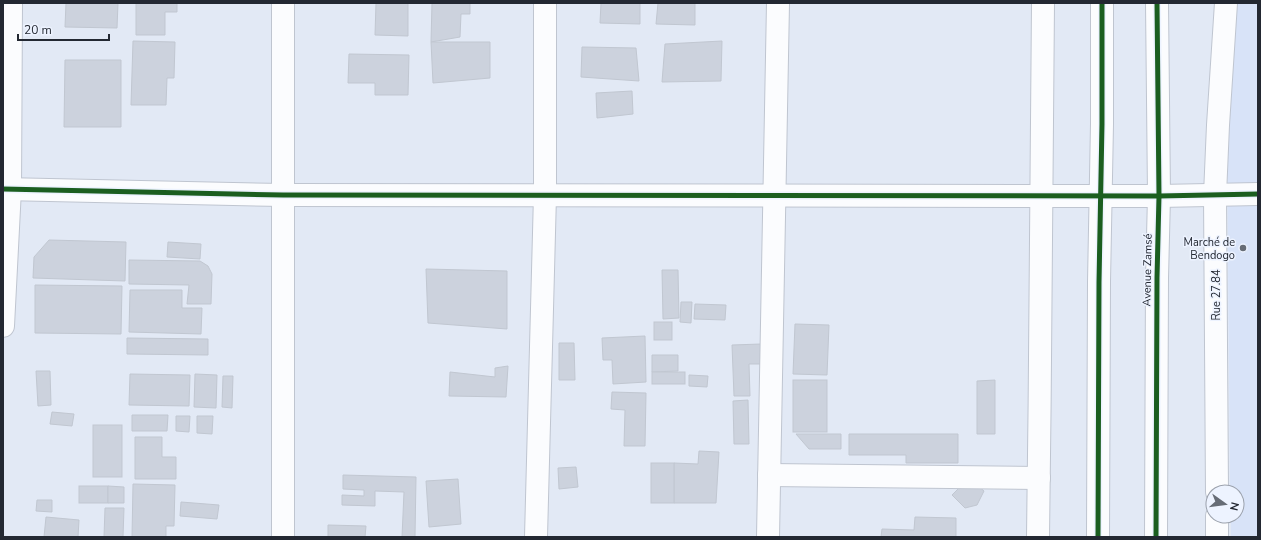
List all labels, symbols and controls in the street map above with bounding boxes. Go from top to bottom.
scale bar [18,16,109,42]
text: 20 m [24,22,52,38]
street label: Avenue Zamsé [1139,233,1156,307]
place label: Marché de Bendogo [1184,235,1235,263]
marker: Marché de Bendogo [1238,243,1248,253]
street label: Rue 27.84 [1209,269,1224,321]
north arrow [1205,484,1245,524]
text: N [1226,500,1242,512]

